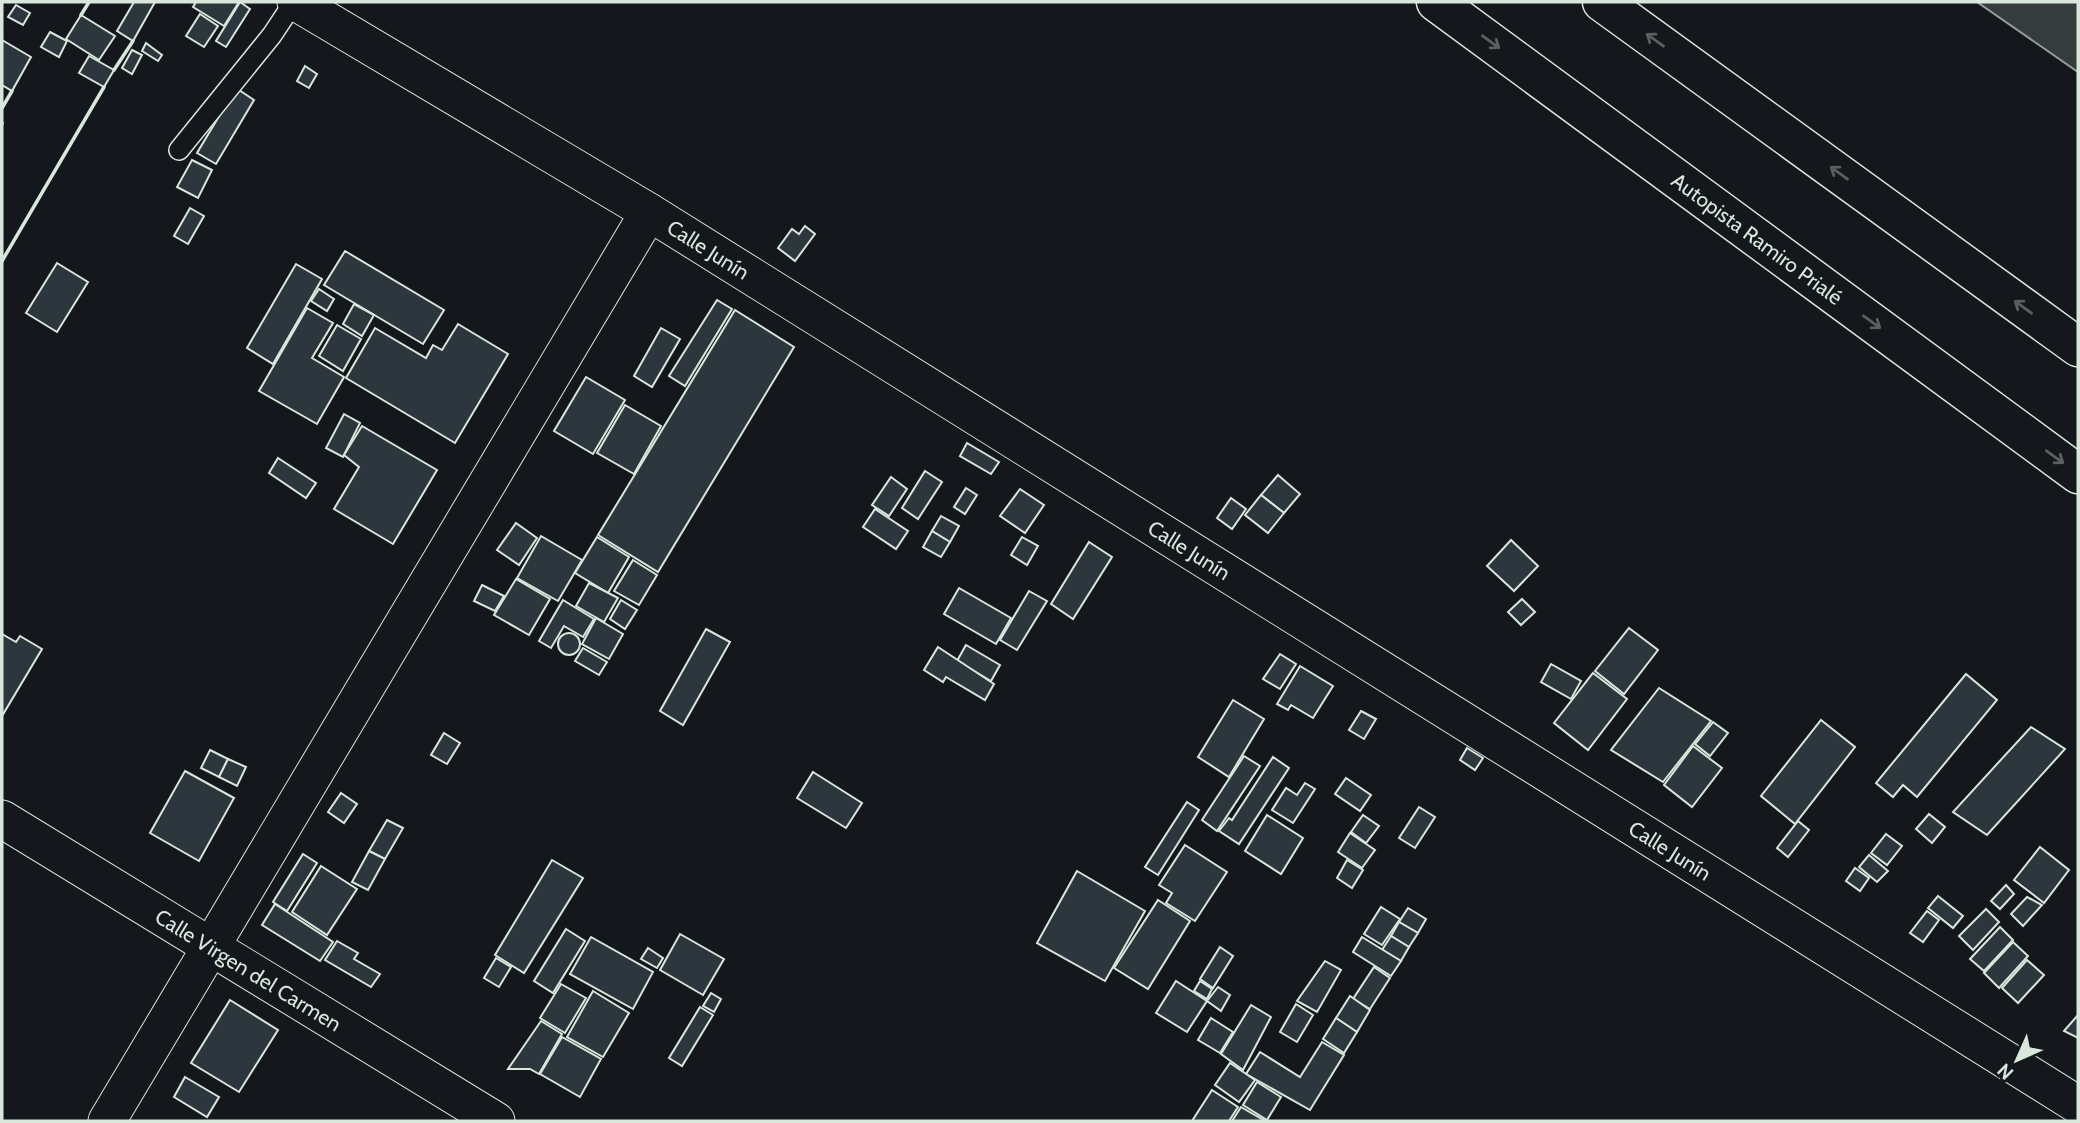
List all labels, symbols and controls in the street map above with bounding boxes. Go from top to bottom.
one-way arrow [1646,32,1665,47]
one-way arrow [1481,35,1500,49]
one-way arrow [1830,166,1849,180]
street label: Autopista Ramiro Prialé [1667,167,1848,310]
street label: Calle Junín [663,214,754,284]
one-way arrow [2014,300,2033,314]
one-way arrow [1862,315,1881,329]
one-way arrow [2045,450,2064,464]
street label: Calle Junín [1144,515,1235,585]
street label: Calle Junín [1624,815,1716,885]
street label: Calle Virgen del Carmen [151,903,346,1036]
north arrow [1982,1025,2052,1095]
text: N [1992,1059,2018,1085]

